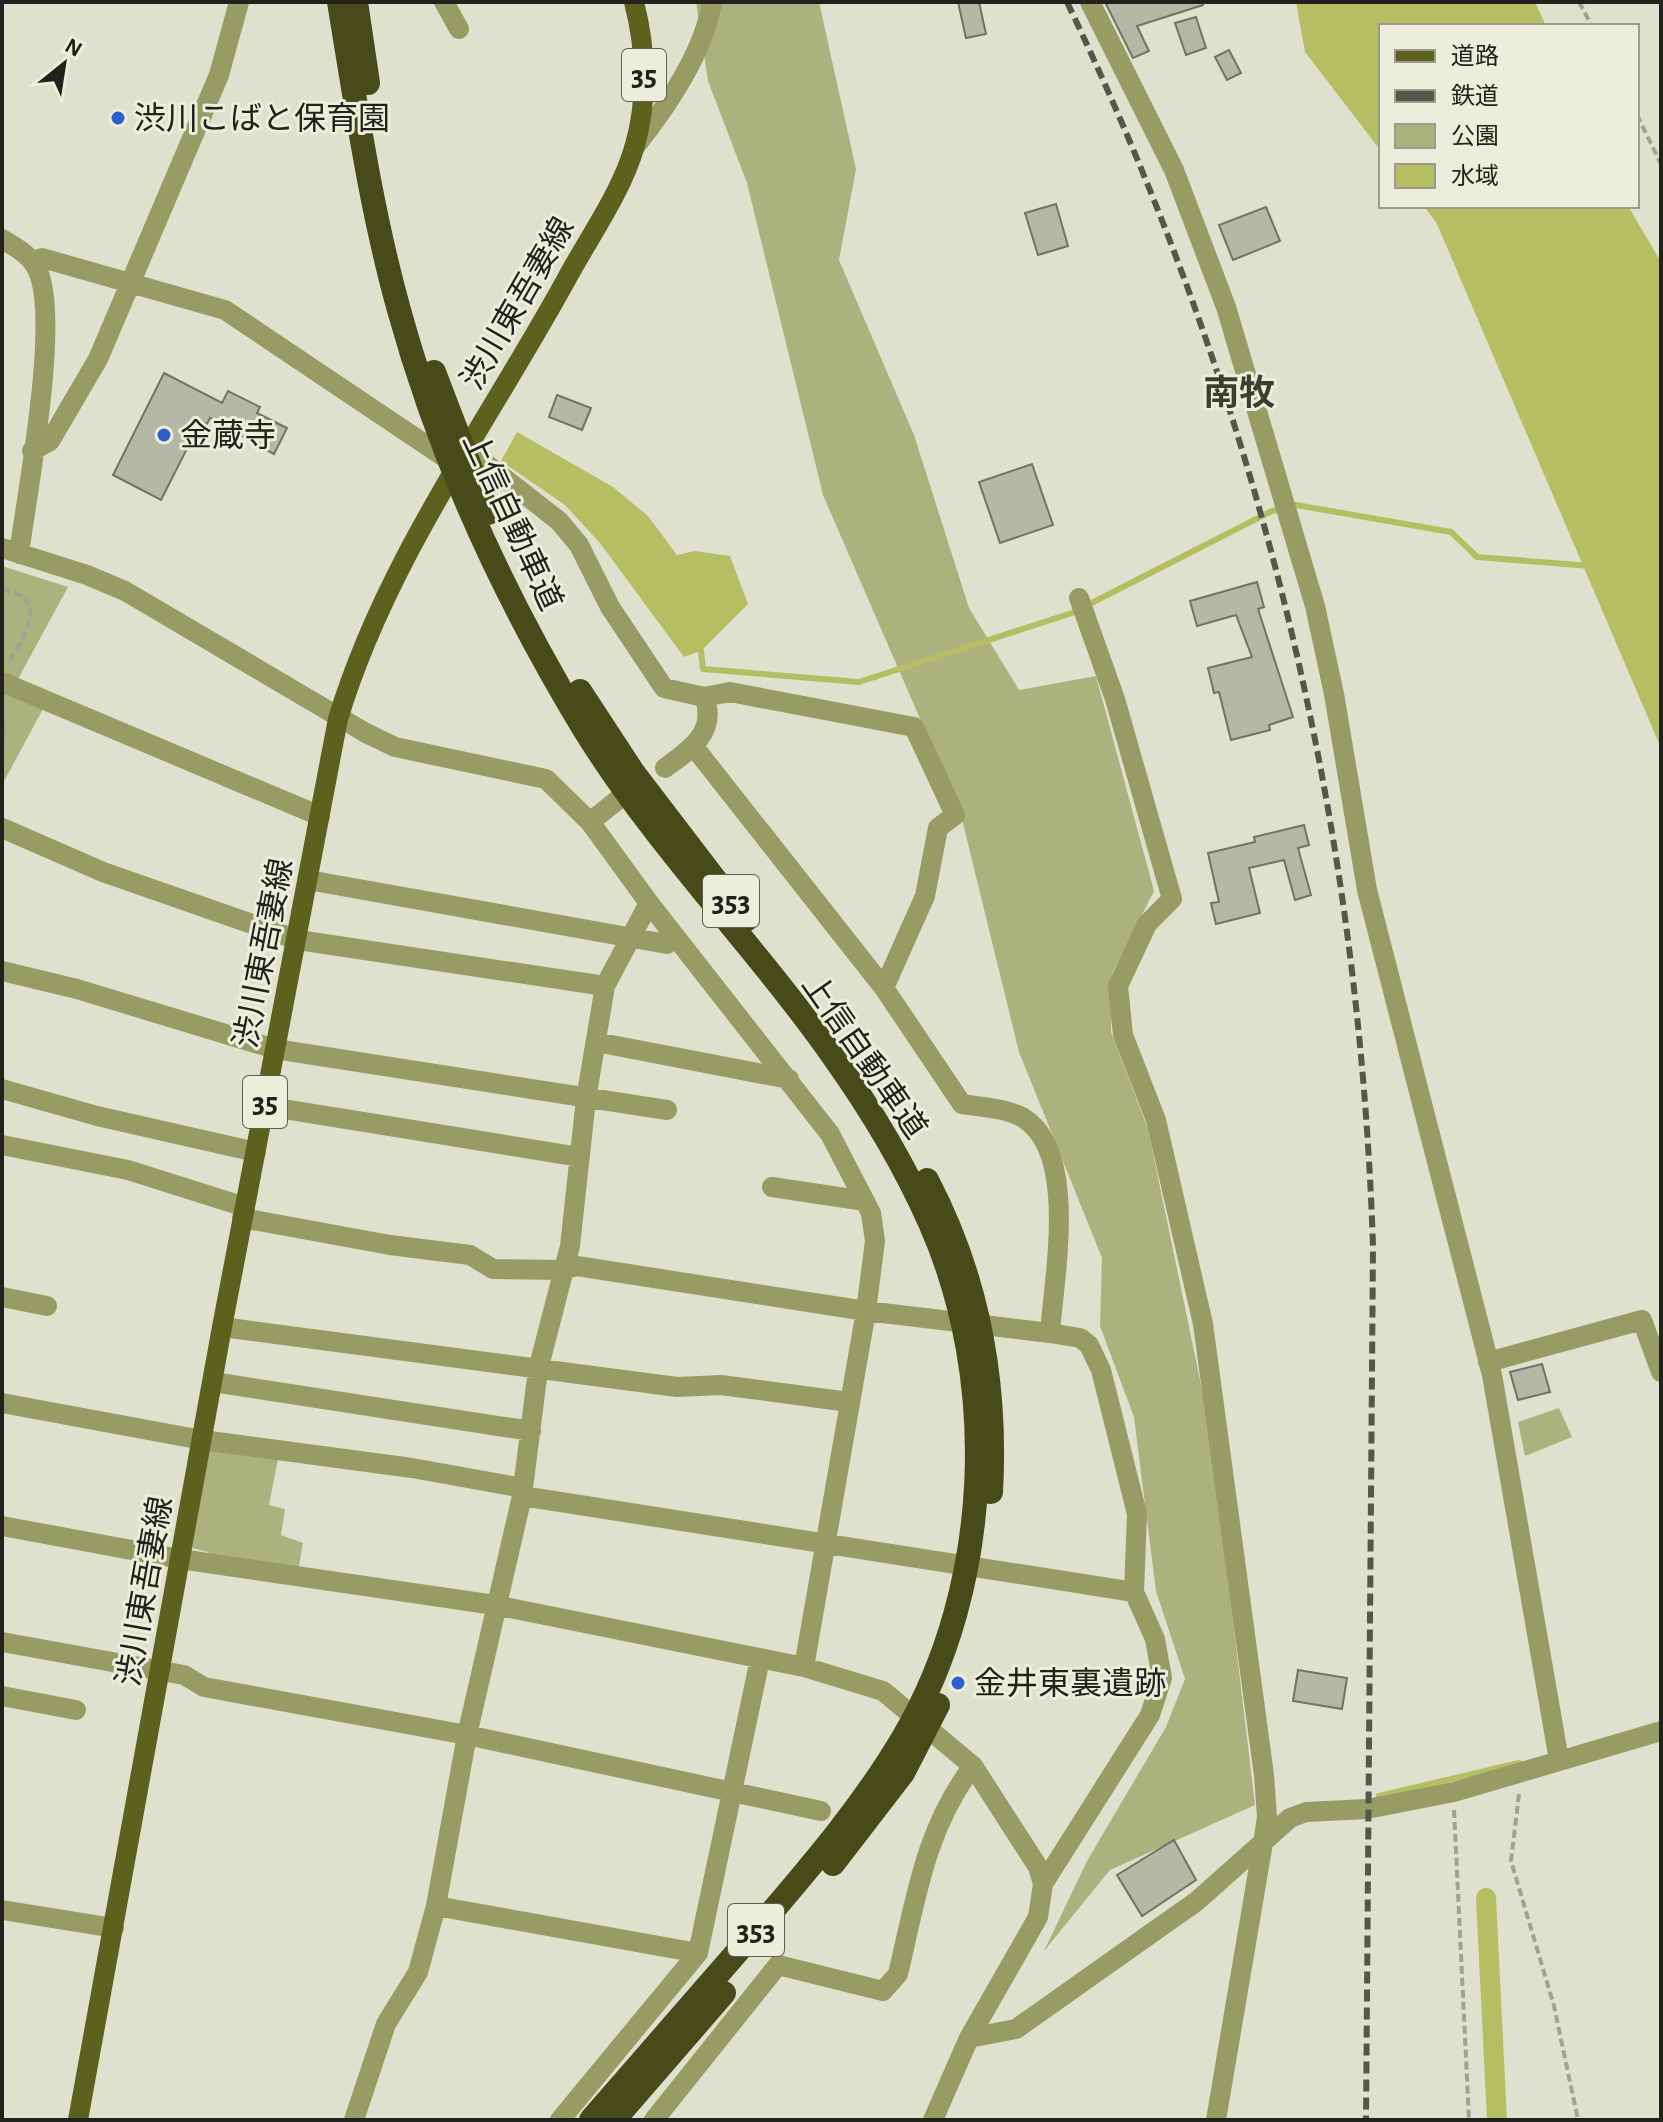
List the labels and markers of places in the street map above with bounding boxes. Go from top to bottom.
place label: 渋川こばと保育園 [134,101,390,135]
marker: 渋川こばと保育園 [109,109,127,127]
place label: 金蔵寺 [180,419,276,452]
marker: 金蔵寺 [155,426,173,444]
place label: 金井東裏遺跡 [974,1667,1166,1700]
marker: 金井東裏遺跡 [949,1674,967,1692]

